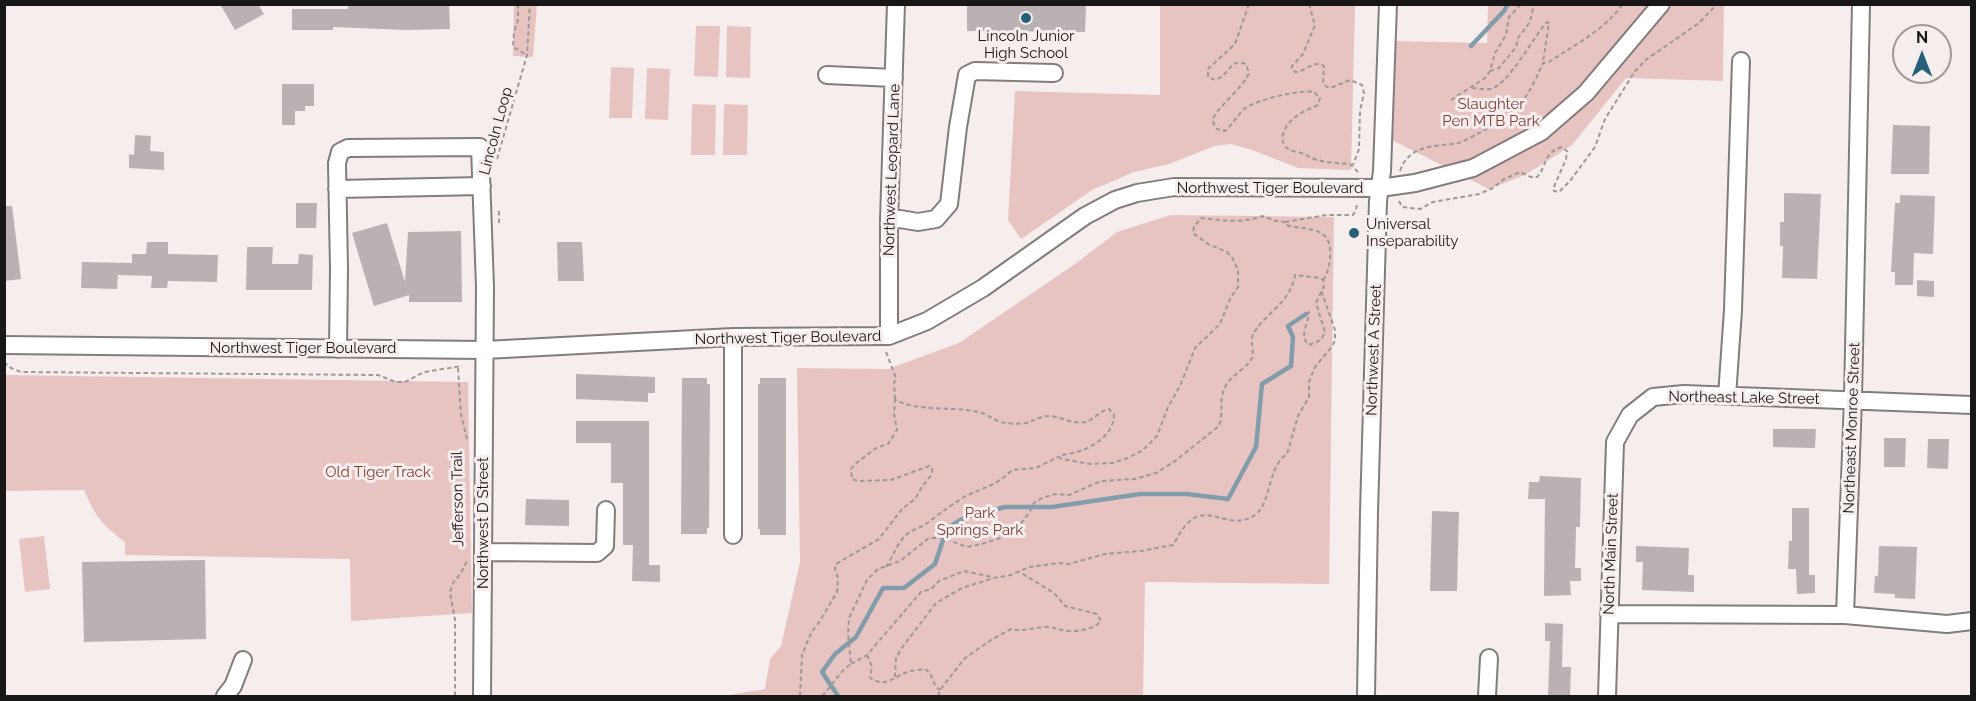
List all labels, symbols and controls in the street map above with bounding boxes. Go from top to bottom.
marker: Lincoln Junior High School [1019,11,1033,25]
north arrow [1892,24,1952,84]
place label: Lincoln Junior High School [978,27,1074,62]
text: N [1916,28,1928,47]
street label: Northwest Leopard Lane [880,84,904,256]
street label: Lincoln Loop [476,85,516,177]
park label: Slaughter Pen MTB Park [1442,95,1540,130]
street label: Northwest Tiger Boulevard [1177,179,1363,197]
place label: Universal Inseparability [1366,215,1458,250]
marker: Universal Inseparability [1347,226,1361,240]
street label: Northwest A Street [1363,284,1385,416]
street label: Northwest Tiger Boulevard [695,327,881,349]
street label: Northwest Tiger Boulevard [210,339,396,357]
street label: Northeast Monroe Street [1840,342,1864,514]
street label: Northeast Lake Street [1668,388,1820,408]
street label: Jefferson Trail [448,451,468,547]
street label: Northwest D Street [474,457,492,589]
park label: Old Tiger Track [325,463,431,481]
street label: North Main Street [1600,493,1622,615]
park label: Park Springs Park [937,504,1023,539]

